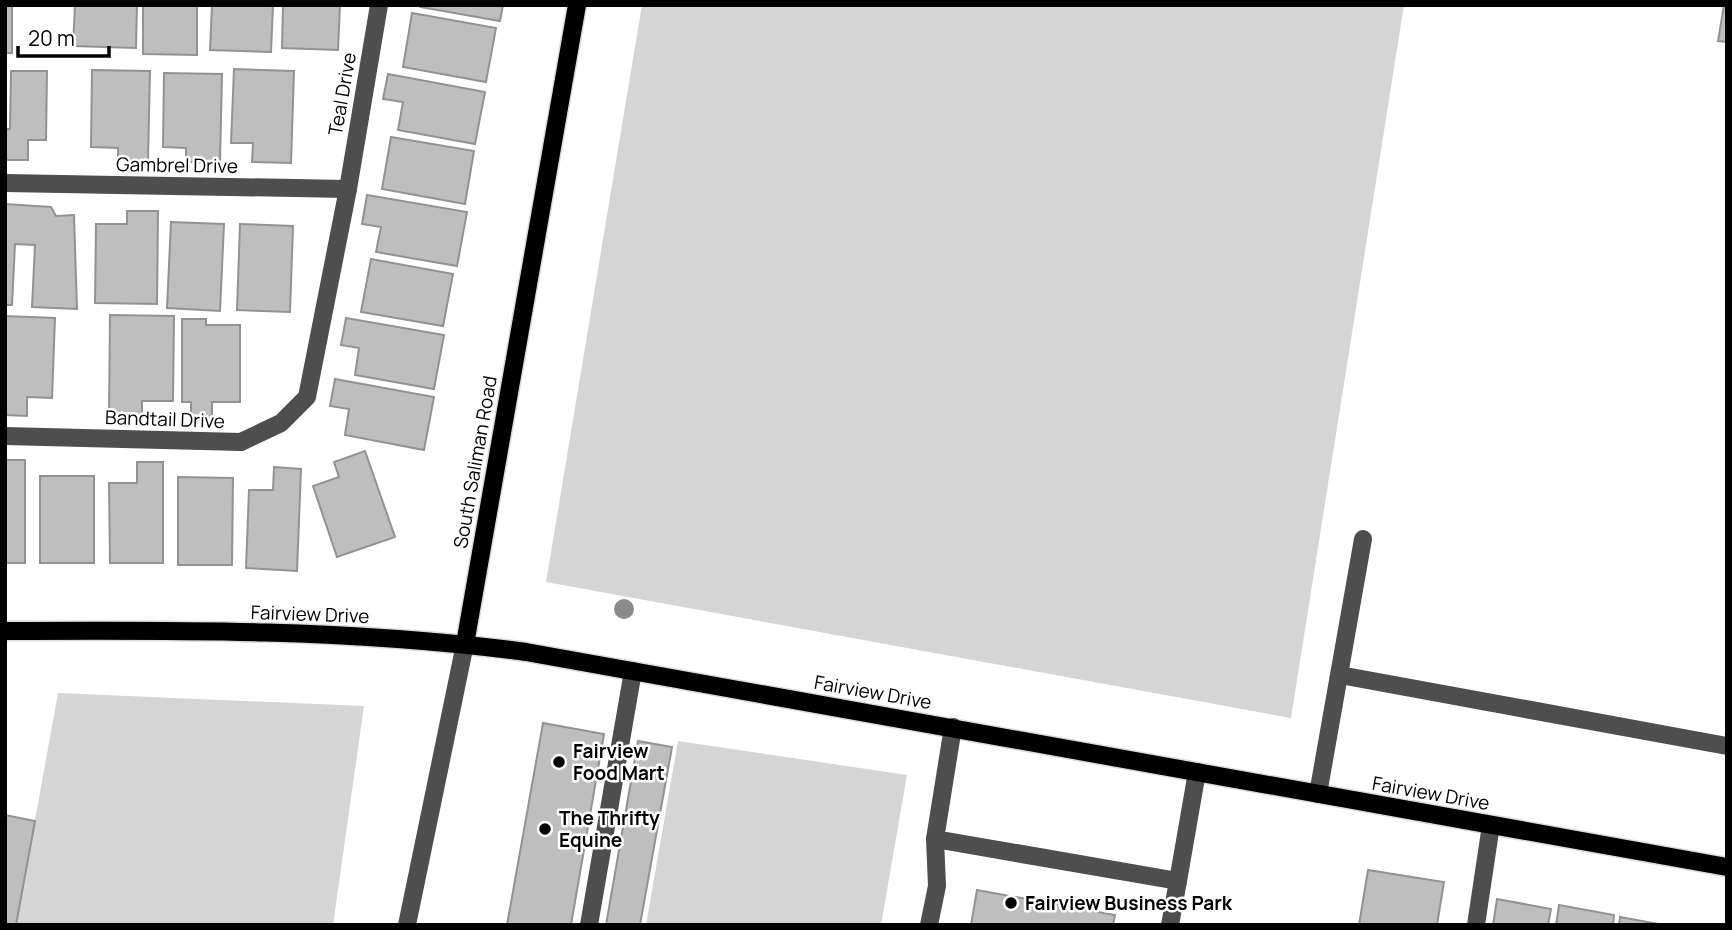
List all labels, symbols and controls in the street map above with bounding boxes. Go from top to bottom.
scale bar [18,14,108,58]
text: 20 m [28,24,75,52]
street label: Teal Drive [322,50,362,138]
street label: Gambrel Drive [116,151,238,179]
street label: South Saliman Road [447,374,503,550]
street label: Bandtail Drive [105,404,225,434]
street label: Fairview Drive [250,599,370,629]
street label: Fairview Drive [812,669,934,715]
place label: Fairview Food Mart [573,738,665,786]
marker: Fairview Food Mart [551,754,567,770]
street label: Fairview Drive [1370,770,1492,816]
place label: The Thrifty Equine [559,805,660,853]
marker: The Thrifty Equine [537,821,553,837]
place label: Fairview Business Park [1025,890,1233,916]
marker: Fairview Business Park [1003,895,1019,911]

